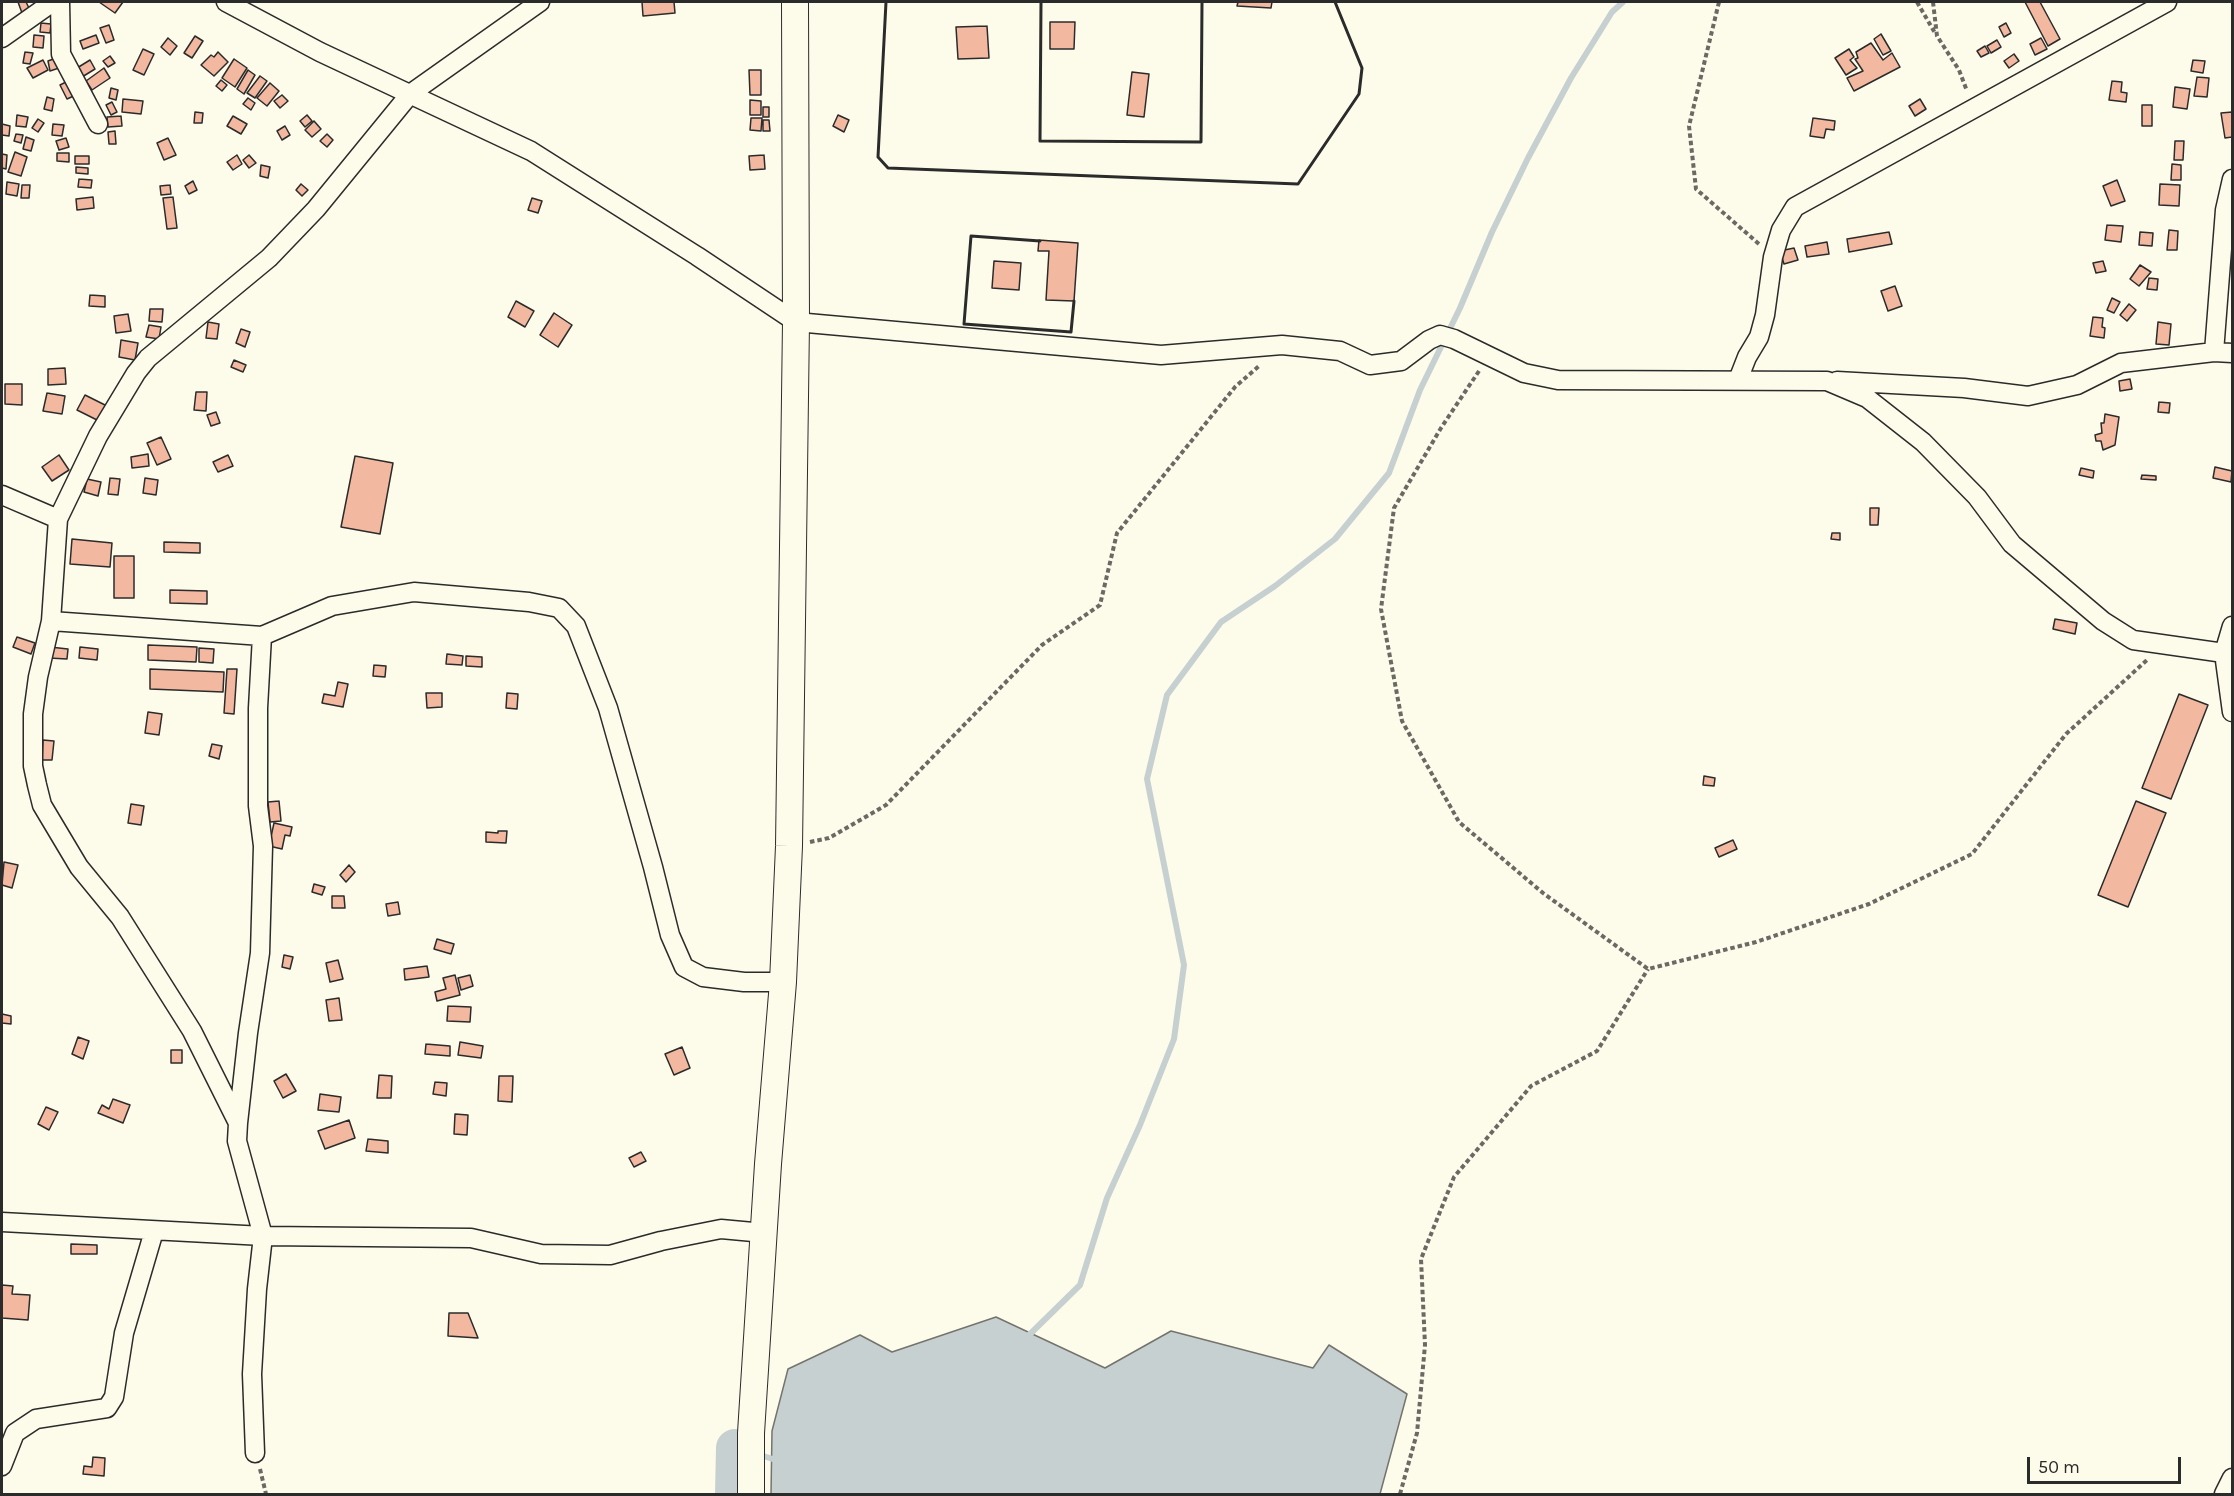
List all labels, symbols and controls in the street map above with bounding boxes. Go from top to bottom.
scale bar [2030,1445,2184,1483]
text: 50 m [2038,1456,2080,1478]

